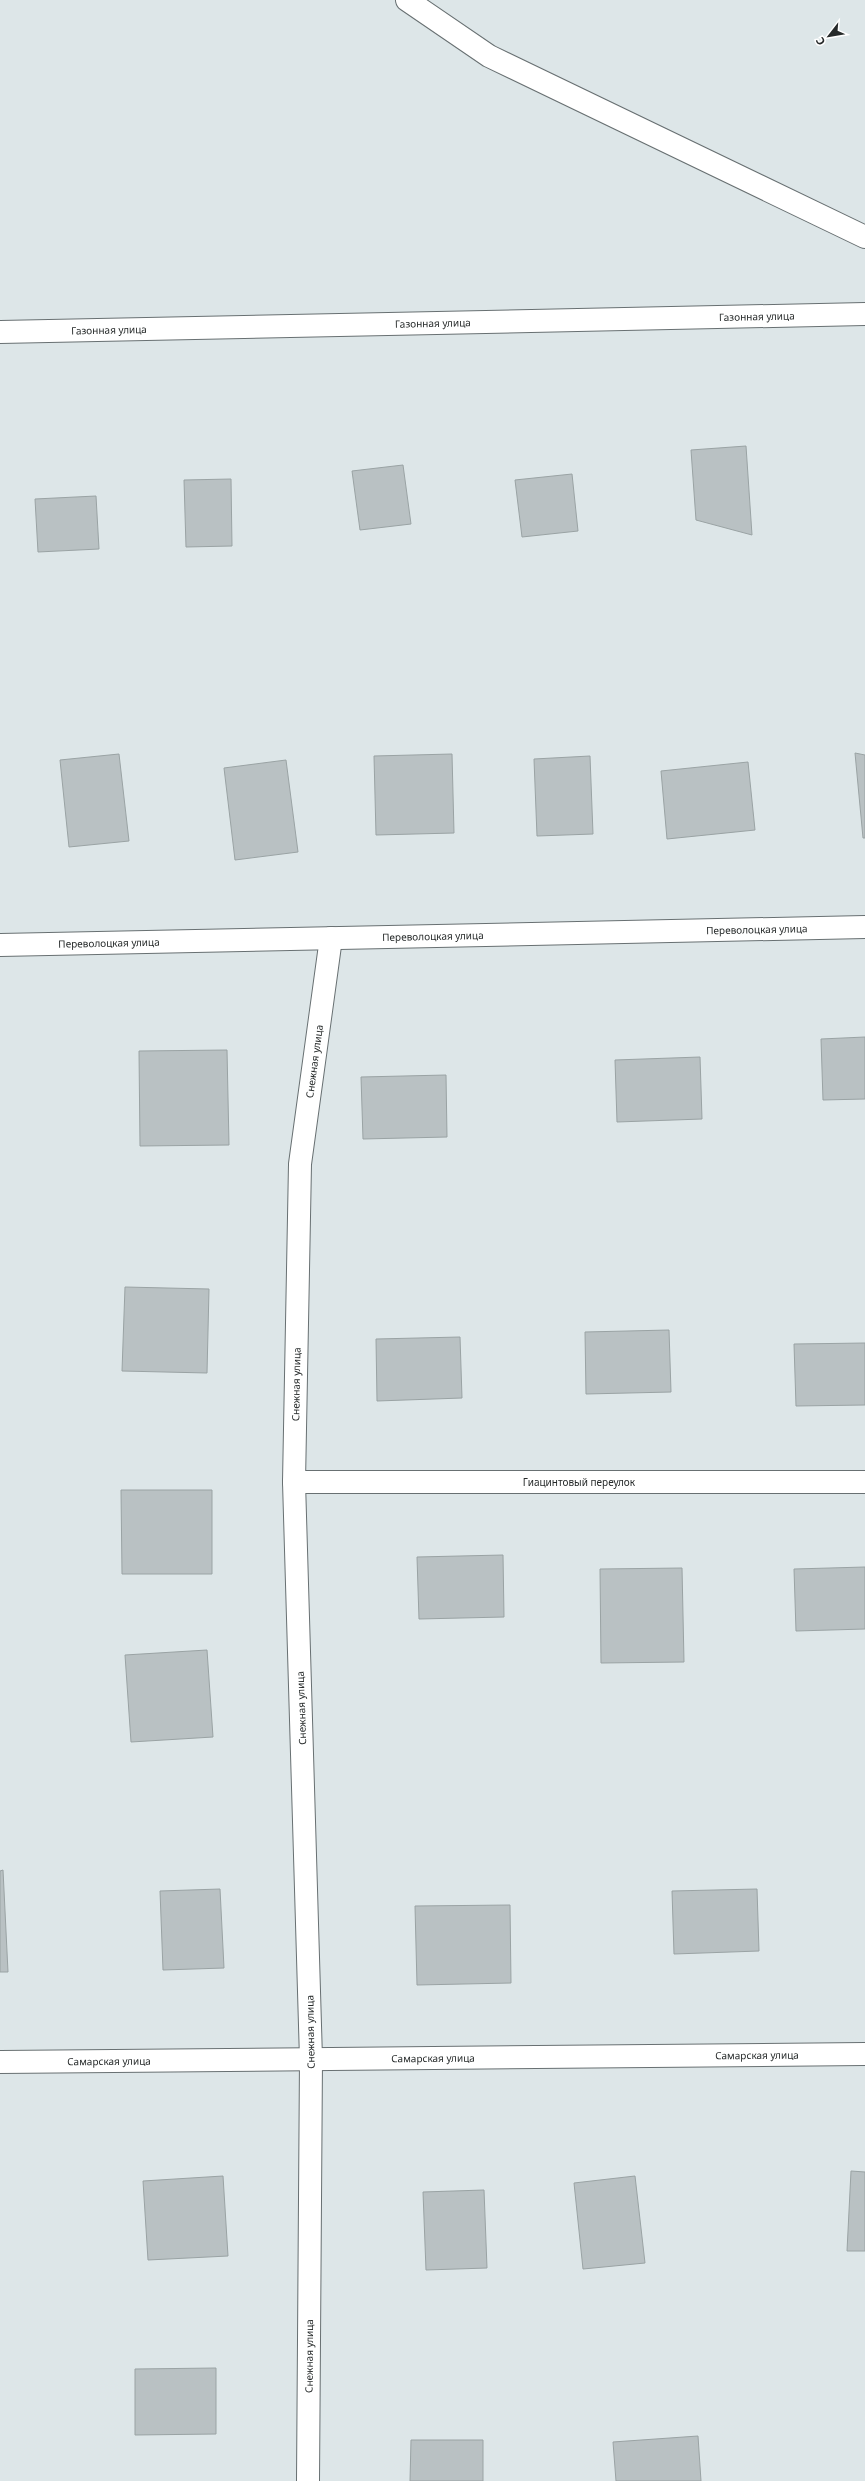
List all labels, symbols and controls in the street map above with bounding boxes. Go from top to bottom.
north arrow [809,16,849,56]
text: С [812,34,828,48]
street label: Газонная улица [719,308,795,324]
street label: Газонная улица [395,315,471,331]
street label: Газонная улица [71,322,147,338]
street label: Переволоцкая улица [706,921,808,937]
street label: Переволоцкая улица [382,928,484,944]
street label: Переволоцкая улица [58,935,160,951]
street label: Снежная улица [302,1024,326,1099]
street label: Снежная улица [288,1347,304,1421]
street label: Гиацинтовый переулок [523,1475,636,1489]
street label: Снежная улица [293,1671,309,1745]
street label: Снежная улица [302,1995,318,2069]
street label: Самарская улица [715,2048,799,2062]
street label: Самарская улица [391,2051,475,2065]
street label: Самарская улица [67,2054,151,2068]
street label: Снежная улица [302,2319,316,2393]

